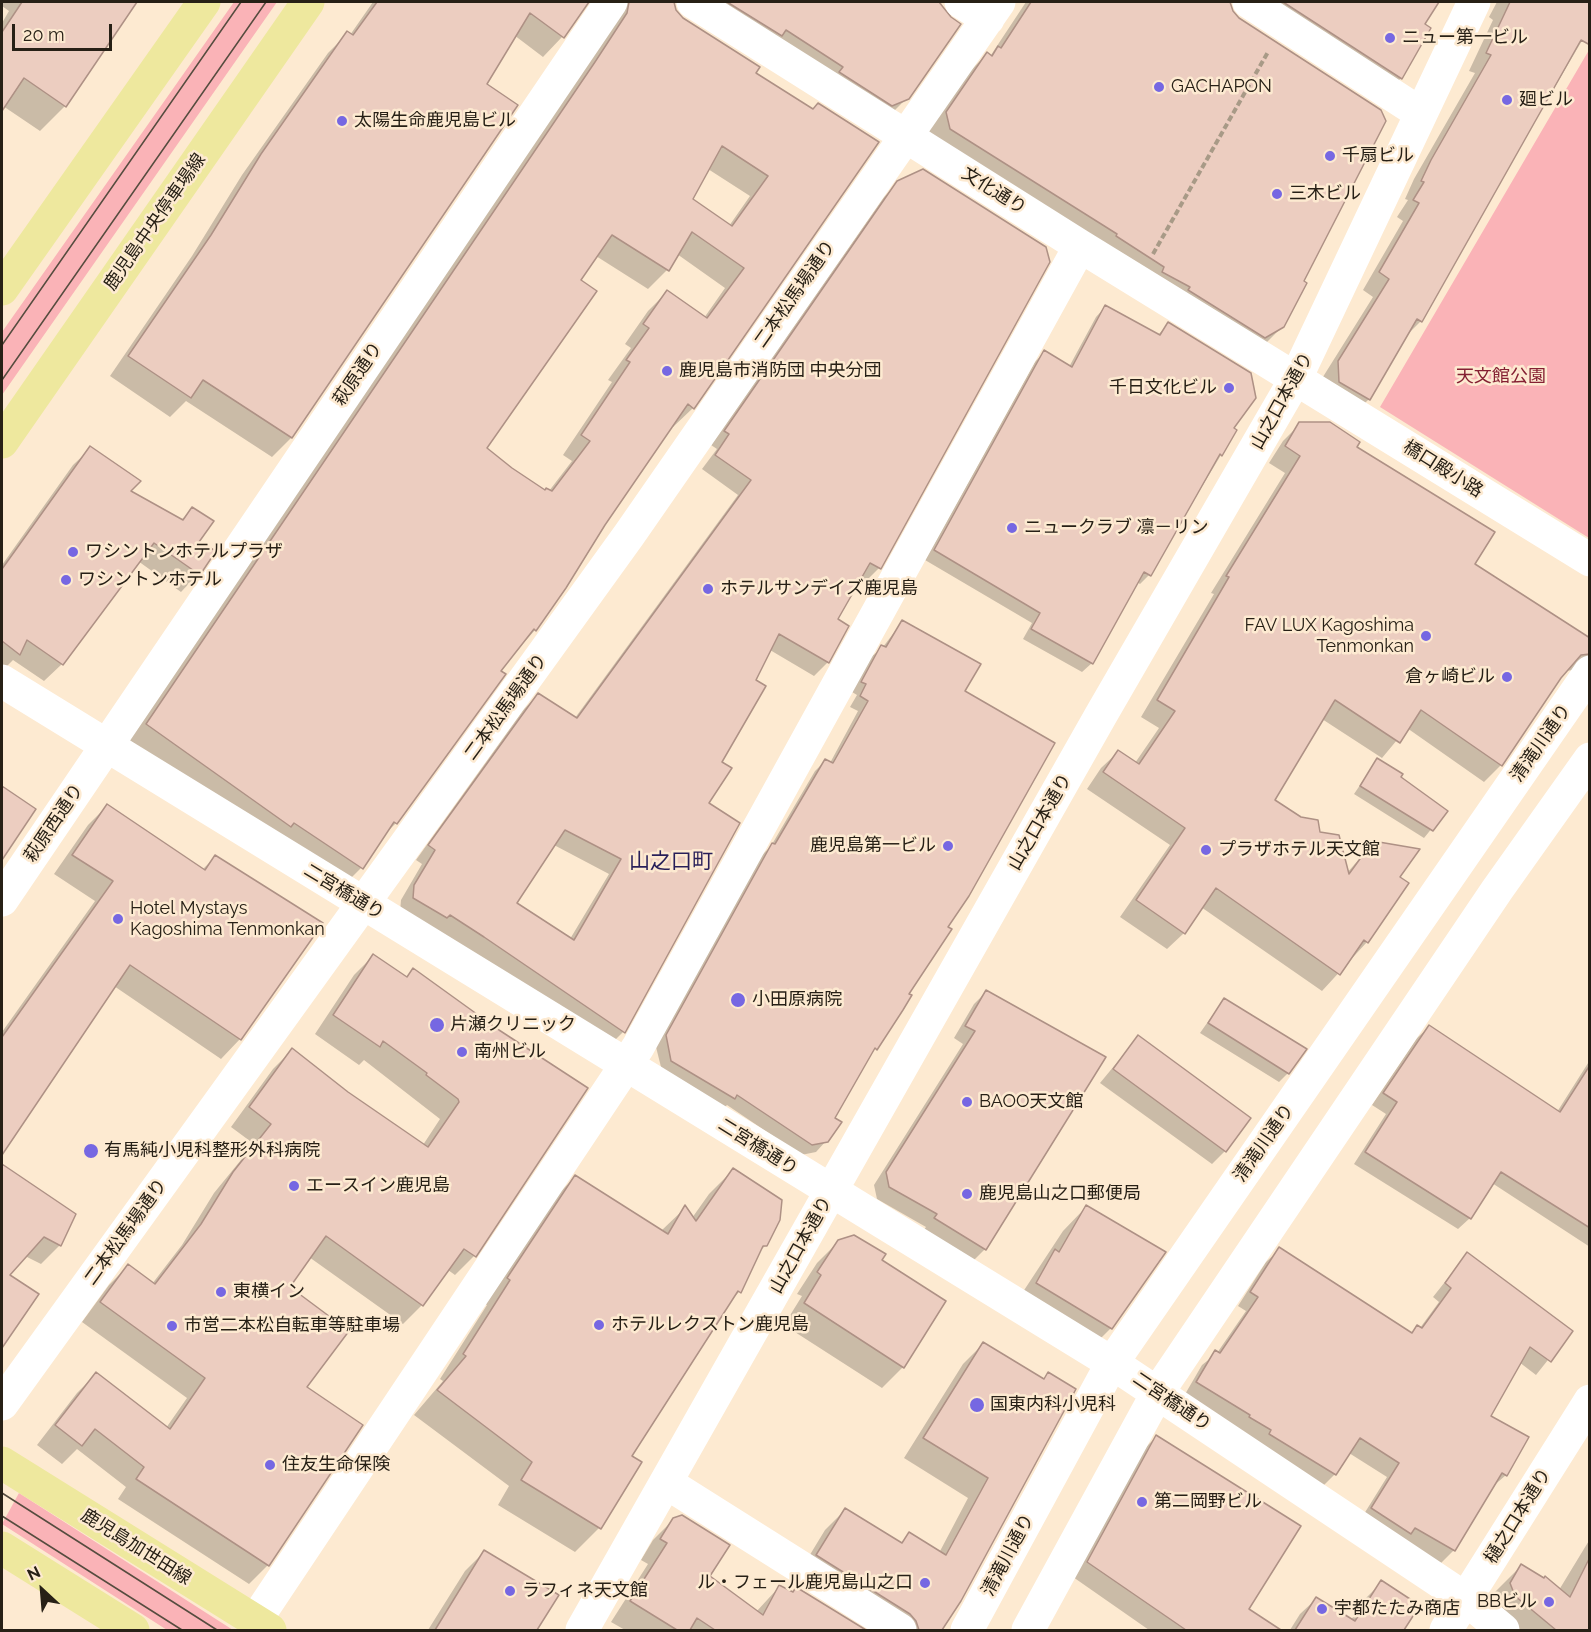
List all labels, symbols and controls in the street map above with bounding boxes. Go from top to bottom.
scale bar [15,12,116,50]
text: 20 m [23,24,65,45]
place label: ニュー第一ビル [1402,27,1528,49]
marker: ニュー第一ビル [1383,31,1397,45]
place label: GACHAPON [1171,76,1272,98]
marker: GACHAPON [1152,80,1166,94]
place label: 廻ビル [1519,89,1573,111]
marker: 廻ビル [1500,93,1514,107]
place label: 太陽生命鹿児島ビル [354,110,516,132]
marker: 太陽生命鹿児島ビル [335,114,349,128]
place label: 千扇ビル [1342,145,1414,167]
street label: 鹿児島中央停車場線 [100,149,210,295]
marker: 千扇ビル [1323,149,1337,163]
street label: 文化通り [958,163,1030,219]
place label: 三木ビル [1289,183,1361,205]
marker: 三木ビル [1270,187,1284,201]
street label: 二本松馬場通り [750,236,840,352]
street label: 萩原通り [329,338,387,410]
street label: 山之口本通り [1246,349,1318,453]
place label: 鹿児島市消防団 中央分団 [679,360,882,382]
marker: 鹿児島市消防団 中央分団 [660,364,674,378]
park label: 天文館公園 [1456,366,1546,388]
place label: 千日文化ビル [1109,377,1217,399]
marker: 千日文化ビル [1222,381,1236,395]
street label: 橋口殿小路 [1399,436,1487,502]
place label: ニュークラブ 凛－リン [1024,517,1209,539]
marker: ニュークラブ 凛－リン [1005,521,1019,535]
place label: ワシントンホテルプラザ [85,541,283,563]
marker: ワシントンホテルプラザ [66,545,80,559]
place label: ワシントンホテル [78,569,222,591]
marker: ワシントンホテル [59,573,73,587]
place label: ホテルサンデイズ鹿児島 [720,578,918,600]
marker: ホテルサンデイズ鹿児島 [701,582,715,596]
place label: FAV LUX Kagoshima Tenmonkan [1244,615,1414,658]
marker: FAV LUX Kagoshima Tenmonkan [1419,629,1433,643]
street label: 二本松馬場通り [460,650,552,764]
place label: 倉ヶ崎ビル [1405,666,1495,688]
marker: 倉ヶ崎ビル [1500,670,1514,684]
street label: 清滝川通り [1506,700,1576,786]
street label: 山之口本通り [1004,770,1076,874]
street label: 萩原西通り [20,780,88,866]
place label: 鹿児島第一ビル [810,835,936,857]
marker: 鹿児島第一ビル [941,839,955,853]
place label: プラザホテル天文館 [1218,839,1380,861]
marker: プラザホテル天文館 [1199,843,1213,857]
district label: 山之口町 [629,849,713,875]
street label: 二宮橋通り [300,860,388,924]
place label: Hotel Mystays Kagoshima Tenmonkan [130,898,325,940]
marker: Hotel Mystays Kagoshima Tenmonkan [111,912,125,926]
place label: 小田原病院 [752,989,842,1011]
marker: 小田原病院 [729,991,747,1009]
place label: 片瀬クリニック [450,1014,576,1036]
marker: 片瀬クリニック [428,1016,446,1034]
place label: 南州ビル [474,1041,546,1063]
marker: 南州ビル [455,1045,469,1059]
place label: BAOO天文館 [979,1091,1083,1113]
marker: BAOO天文館 [960,1095,974,1109]
street label: 清滝川通り [1229,1100,1299,1186]
street label: 二宮橋通り [714,1114,802,1180]
place label: 有馬純小児科整形外科病院 [104,1140,320,1162]
marker: 有馬純小児科整形外科病院 [82,1142,100,1160]
street label: 二本松馬場通り [80,1175,172,1289]
place label: エースイン鹿児島 [306,1175,450,1197]
marker: エースイン鹿児島 [287,1179,301,1193]
place label: 鹿児島山之口郵便局 [979,1183,1141,1205]
marker: 鹿児島山之口郵便局 [960,1187,974,1201]
street label: 山之口本通り [765,1193,837,1297]
place label: 東横イン [233,1281,305,1303]
marker: 東横イン [214,1285,228,1299]
place label: ホテルレクストン鹿児島 [611,1314,809,1336]
place label: 市営二本松自転車等駐車場 [184,1315,400,1337]
marker: ホテルレクストン鹿児島 [592,1318,606,1332]
marker: 市営二本松自転車等駐車場 [165,1319,179,1333]
street label: 二宮橋通り [1129,1368,1215,1436]
place label: 国東内科小児科 [990,1394,1116,1416]
marker: 国東内科小児科 [968,1396,986,1414]
place label: 住友生命保険 [282,1454,390,1476]
marker: 住友生命保険 [263,1458,277,1472]
street label: 樋之口本通り [1480,1464,1556,1568]
place label: 第二岡野ビル [1154,1491,1262,1513]
marker: 第二岡野ビル [1135,1495,1149,1509]
street label: 鹿児島加世田線 [77,1504,195,1590]
street label: 清滝川通り [977,1510,1039,1600]
north arrow [12,1560,72,1620]
text: N [24,1562,44,1585]
place label: ル・フェール鹿児島山之口 [697,1572,913,1594]
marker: ル・フェール鹿児島山之口 [918,1576,932,1590]
place label: ラフィネ天文館 [522,1580,648,1602]
marker: ラフィネ天文館 [503,1584,517,1598]
place label: BBビル [1477,1591,1537,1613]
marker: BBビル [1542,1595,1556,1609]
place label: 宇都たたみ商店 [1334,1598,1460,1620]
marker: 宇都たたみ商店 [1315,1602,1329,1616]

